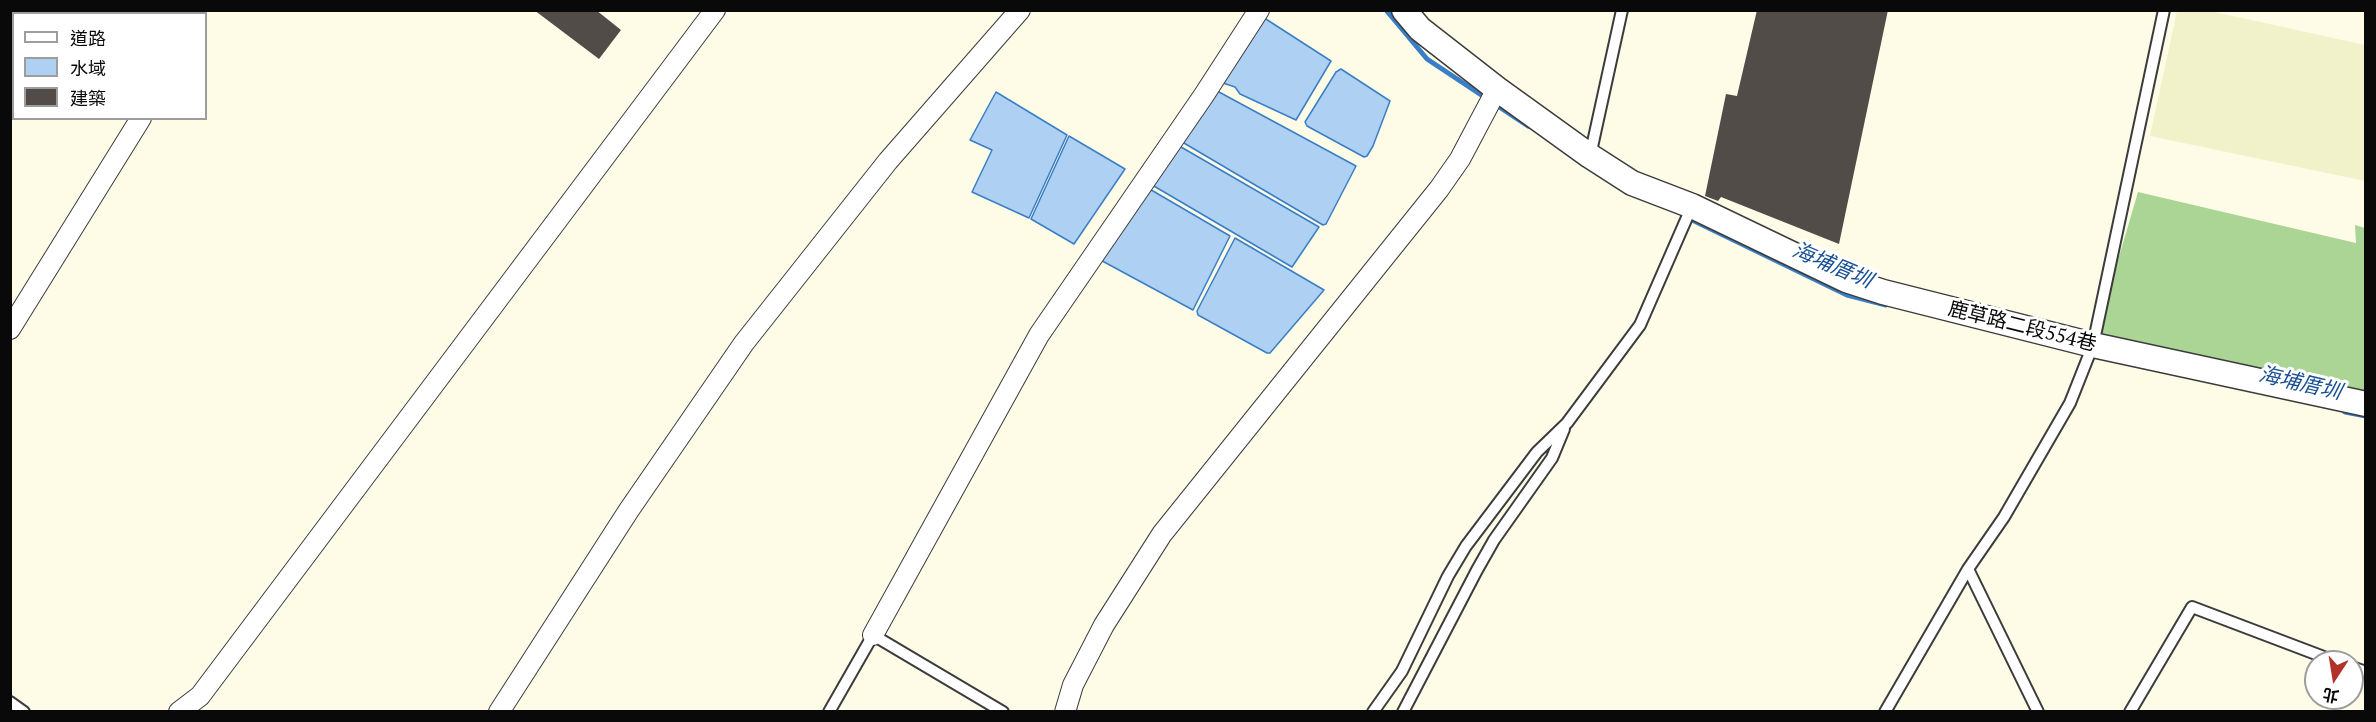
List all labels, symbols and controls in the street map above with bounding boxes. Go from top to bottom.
legend [12,12,207,120]
text: 道路 [70,26,106,50]
text: 水域 [70,56,106,80]
text: 建築 [70,86,106,110]
water label: 海埔厝圳 [1788,238,1876,294]
street label: 鹿草路二段554巷 [1945,297,2099,357]
water label: 海埔厝圳 [2256,362,2344,406]
north arrow [2304,650,2364,710]
text: 北 [2321,683,2341,708]

